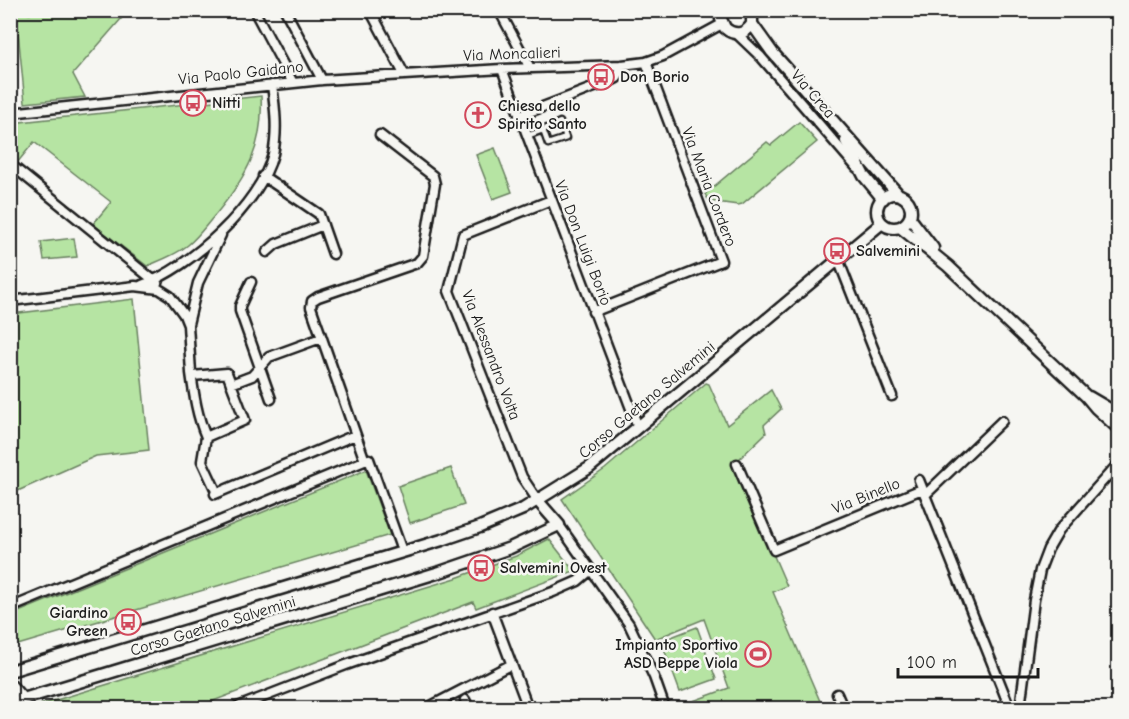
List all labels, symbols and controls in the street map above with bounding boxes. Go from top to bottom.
street label: Via Moncalieri [463,43,561,65]
street label: Via Paolo Gaidano [178,57,304,89]
bus stop icon: Don Borio [586,62,616,92]
street label: Via Crea [787,66,839,122]
place label: Don Borio [620,68,689,86]
bus stop icon: Nitti [178,88,208,118]
place label: Nitti [212,94,241,112]
place label: Chiesa dello Spirito Santo [498,97,587,133]
church icon: Chiesa dello Spirito Santo [463,100,493,130]
street label: Via Maria Cordero [678,125,740,249]
street label: Via Don Luigi Borio [551,178,615,308]
bus stop icon: Salvemini [822,236,852,266]
place label: Salvemini [856,242,920,260]
street label: Via Alessandro Volta [458,288,524,422]
street label: Corso Gaetano Salvemini [575,338,719,462]
street label: Via Binello [829,474,903,518]
bus stop icon: Salvemini Ovest [466,553,496,583]
place label: Salvemini Ovest [500,559,607,577]
street label: Corso Gaetano Salvemini [128,592,298,660]
place label: Giardino Green [50,604,108,640]
bus stop icon: Giardino Green [113,607,143,637]
place label: Impianto Sportivo ASD Beppe Viola [615,636,738,672]
sports icon: Impianto Sportivo ASD Beppe Viola [743,639,773,669]
scale bar [898,641,1038,679]
text: 100 m [907,652,957,673]

